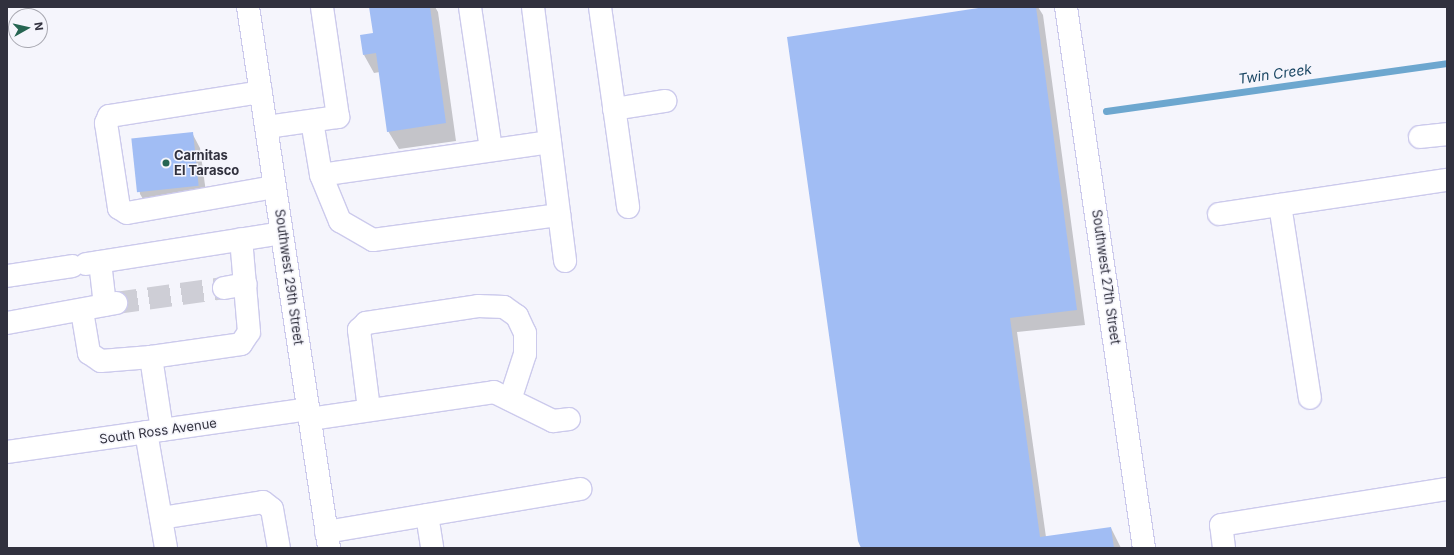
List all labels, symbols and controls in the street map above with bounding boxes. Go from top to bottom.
north arrow [8,8,48,48]
text: N [31,21,46,32]
water label: Twin Creek [1237,61,1313,87]
place label: Carnitas El Tarasco [174,148,239,179]
marker: Carnitas El Tarasco [161,158,171,168]
street label: Southwest 29th Street [272,208,306,346]
street label: Southwest 27th Street [1089,209,1123,345]
street label: South Ross Avenue [98,415,218,447]

